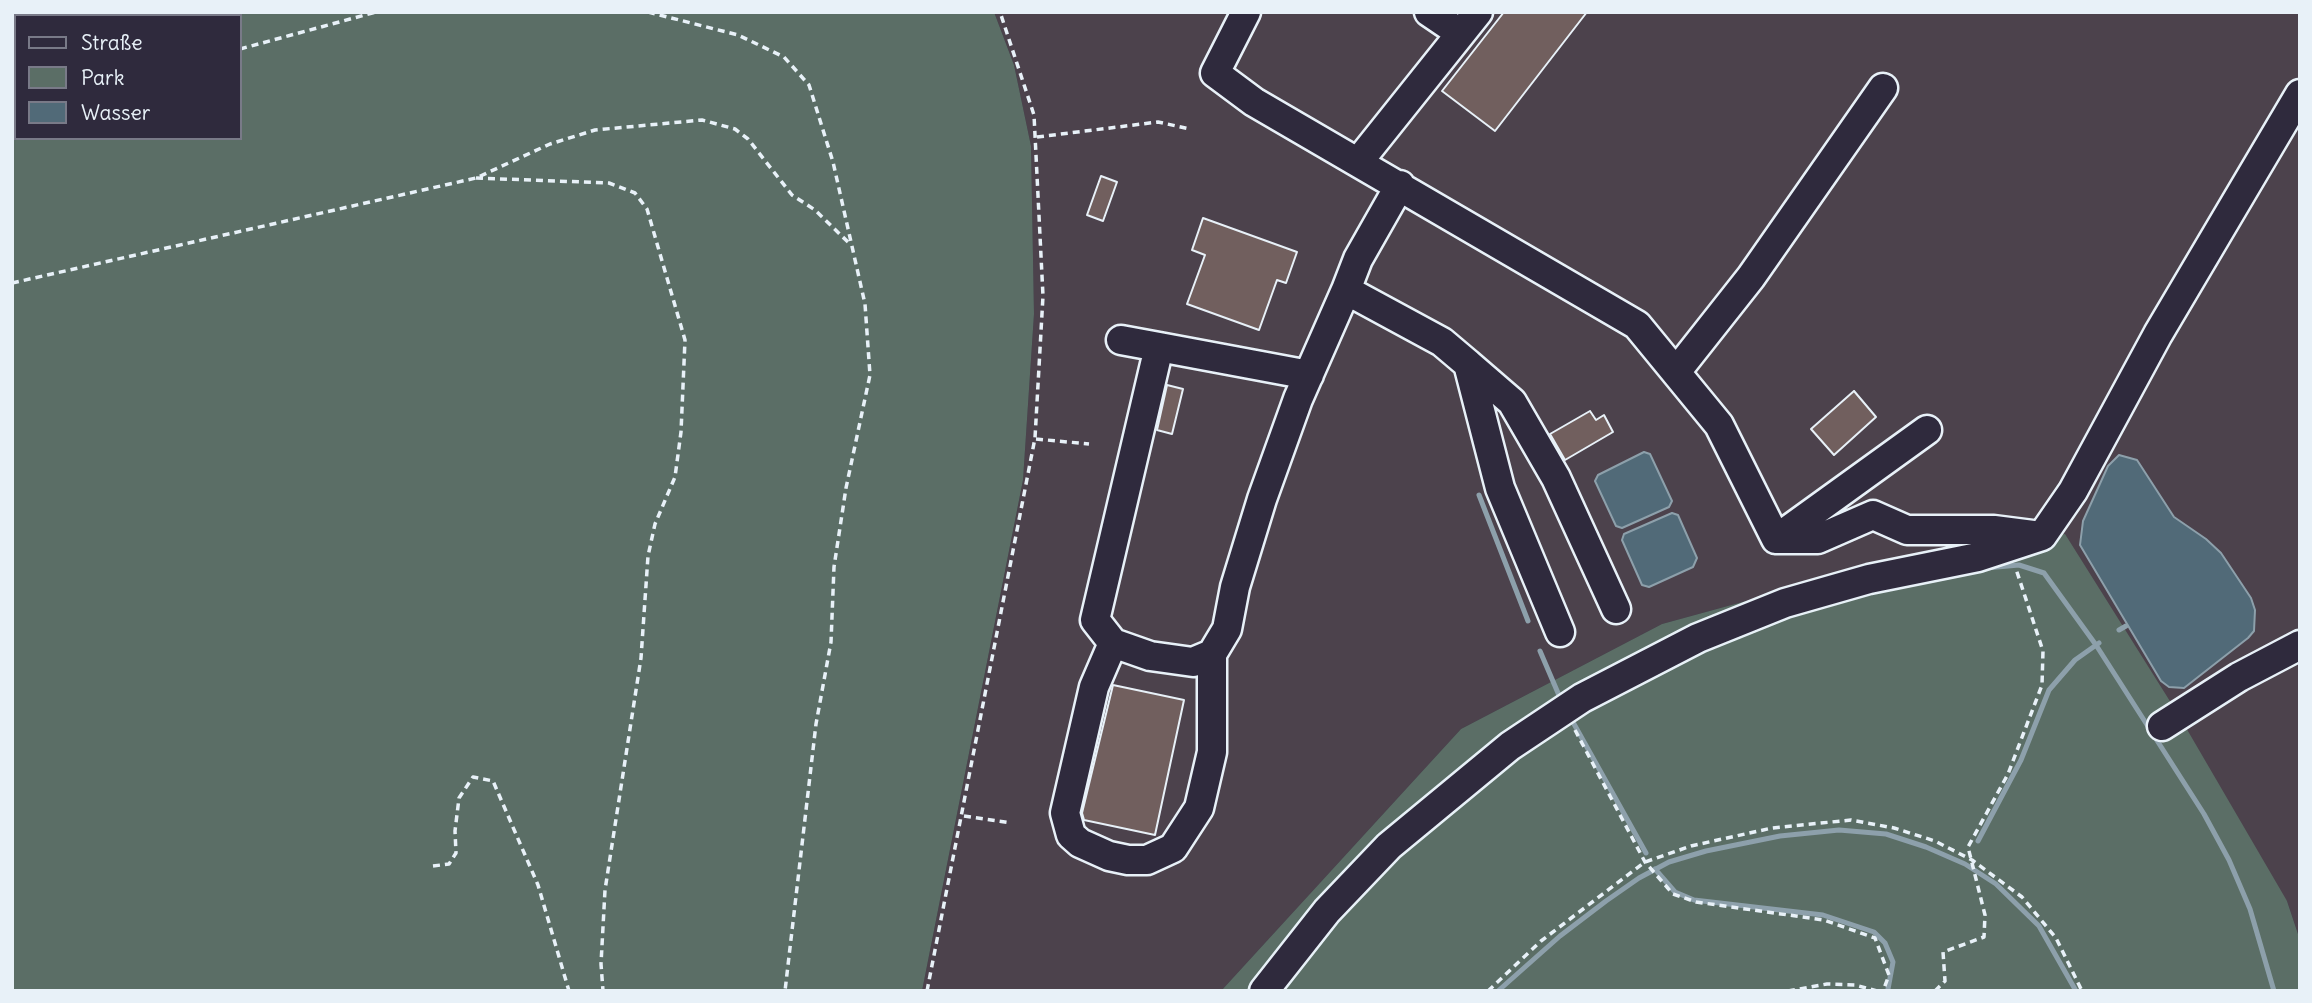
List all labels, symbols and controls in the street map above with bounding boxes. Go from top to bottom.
legend [14,14,242,140]
text: Straße [81,29,142,56]
text: Park [81,64,124,91]
text: Wasser [81,99,150,126]

